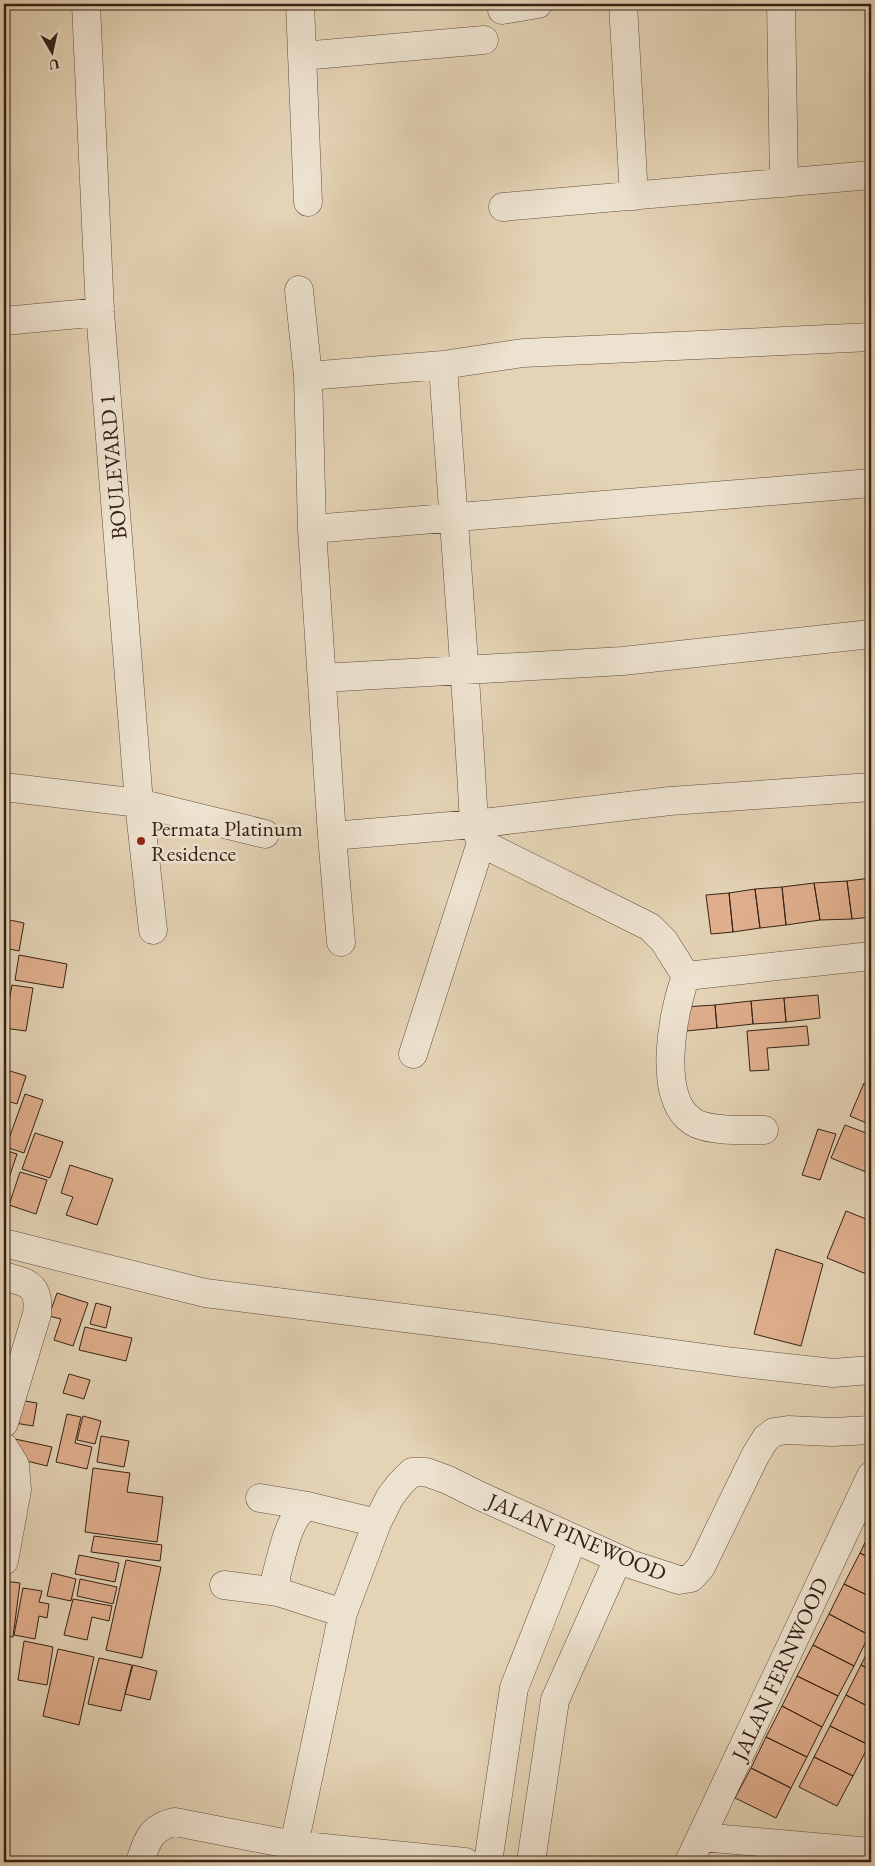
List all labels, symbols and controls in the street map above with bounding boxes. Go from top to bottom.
north arrow [28,28,78,78]
text: U [47,55,61,75]
street label: BOULEVARD 1 [92,393,134,541]
place label: Permata Platinum Residence [151,814,303,868]
marker: Permata Platinum Residence [135,835,147,847]
street label: JALAN PINEWOOD [481,1485,671,1588]
street label: JALAN FERNWOOD [724,1573,835,1767]

